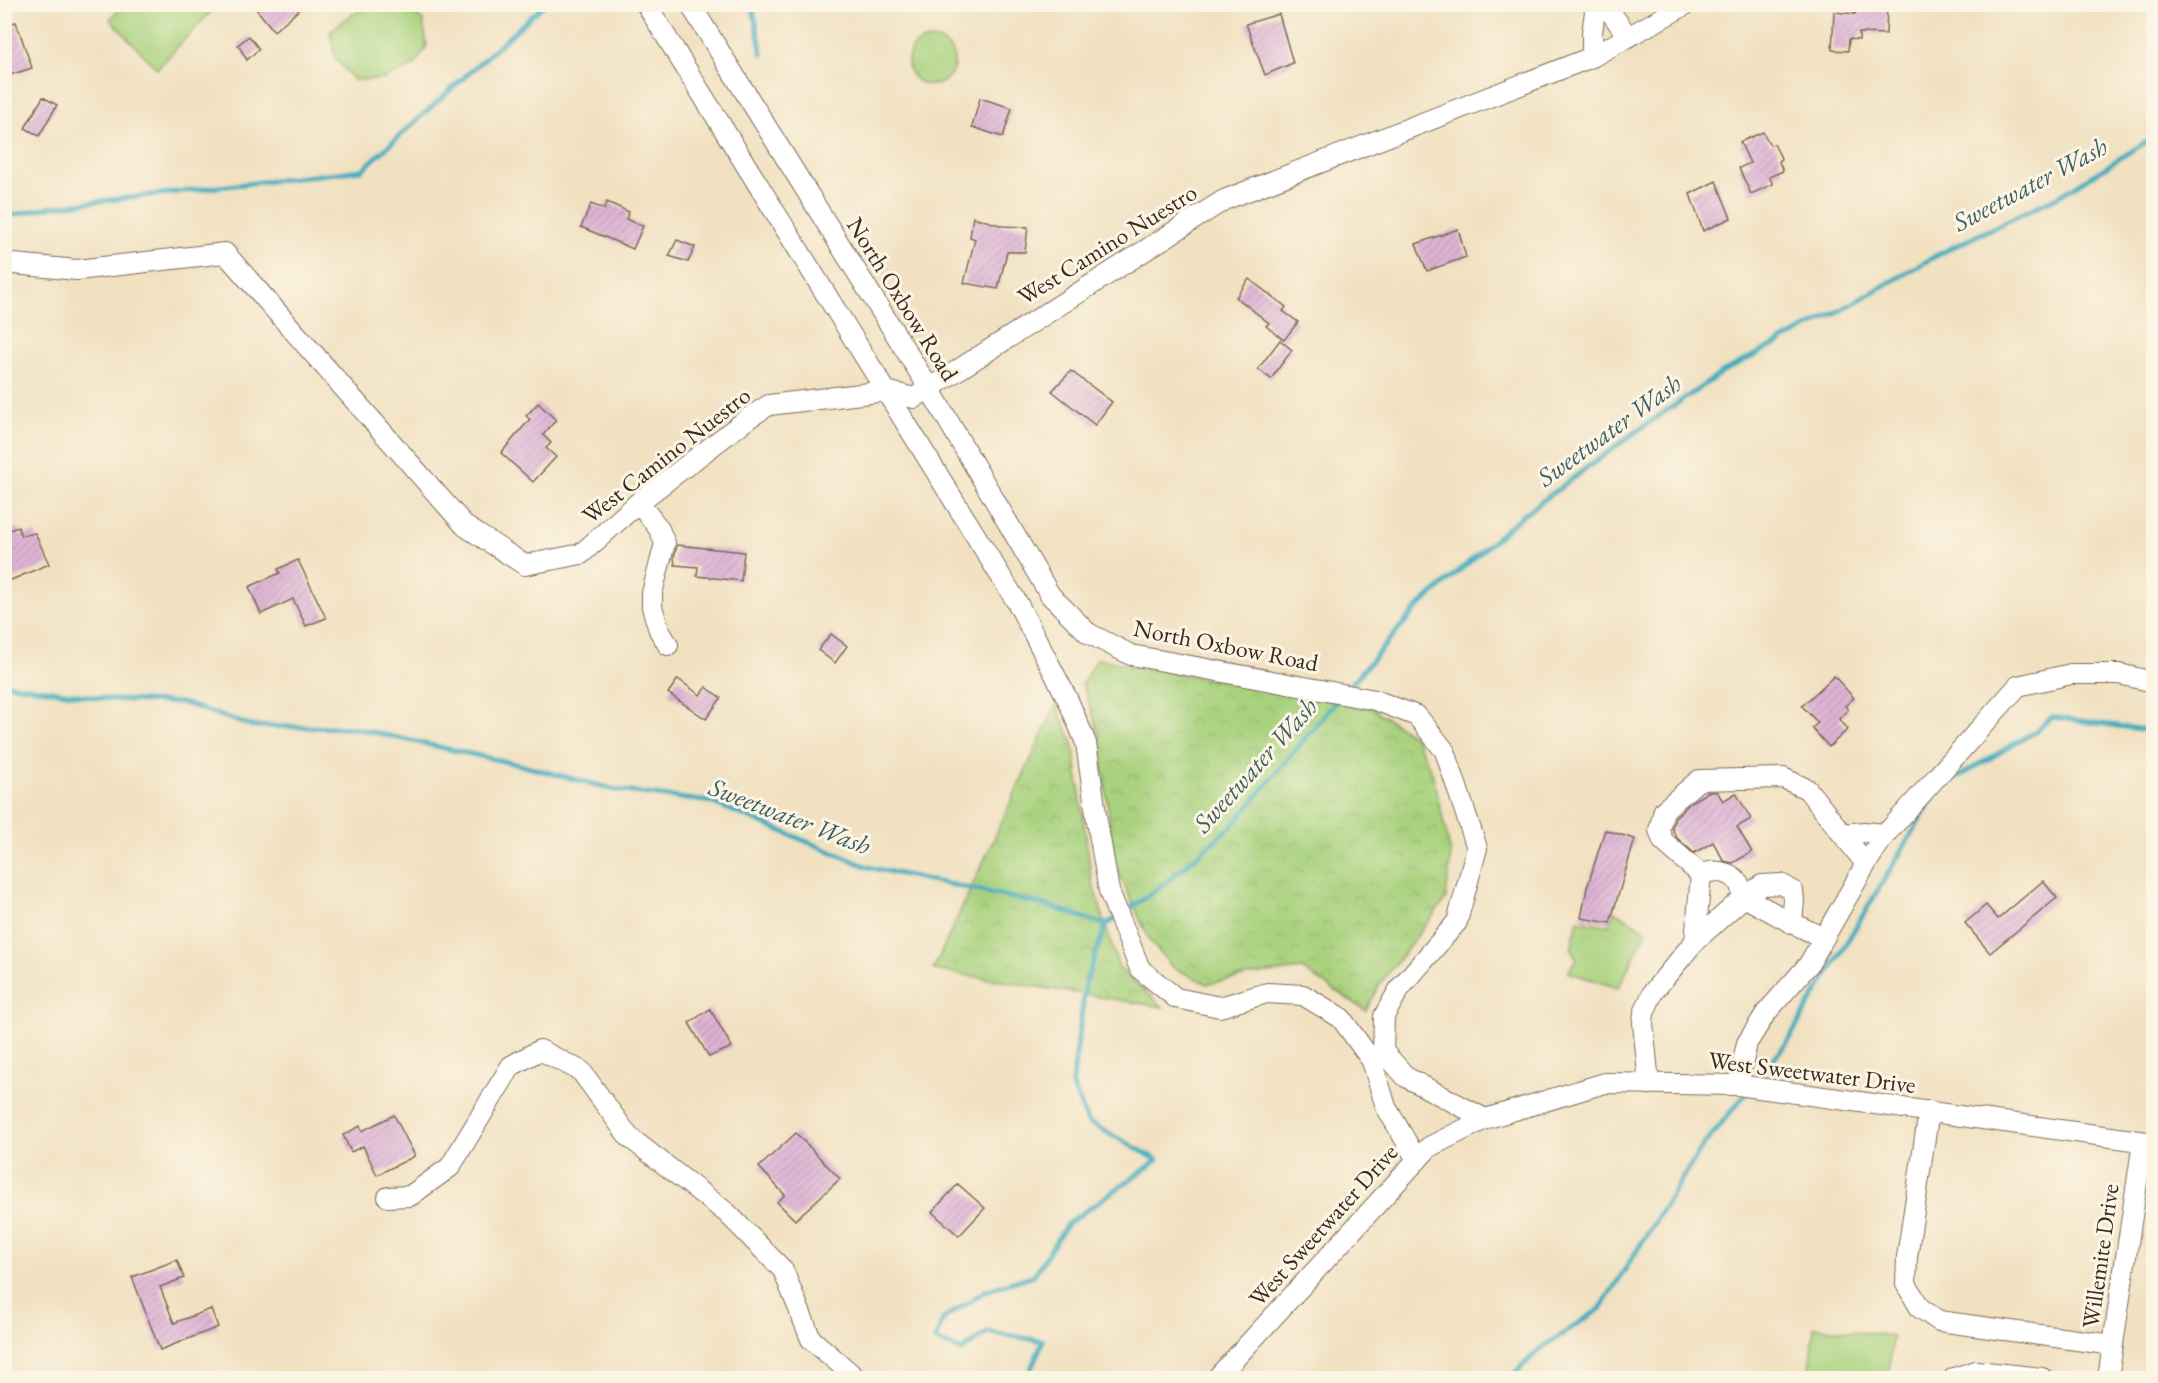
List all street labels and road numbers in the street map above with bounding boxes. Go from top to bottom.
street label: West Camino Nuestro [1012,176,1203,312]
street label: North Oxbow Road [840,211,966,387]
street label: West Camino Nuestro [575,379,757,531]
street label: North Oxbow Road [1131,612,1322,678]
street label: West Sweetwater Drive [1707,1044,1917,1100]
street label: West Sweetwater Drive [1242,1137,1404,1313]
street label: Willemite Drive [2075,1182,2125,1330]

